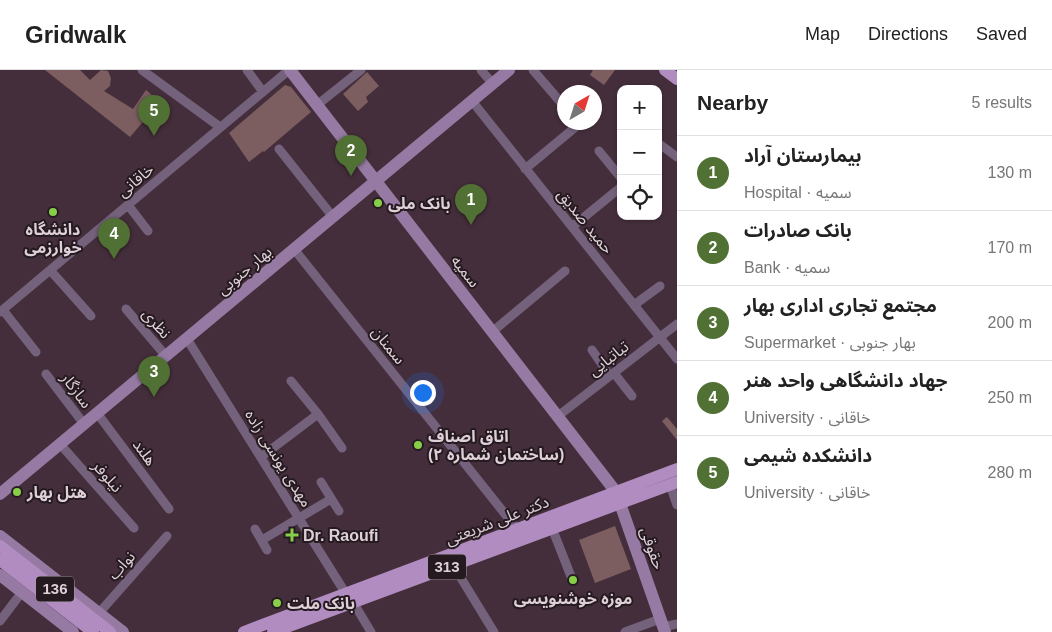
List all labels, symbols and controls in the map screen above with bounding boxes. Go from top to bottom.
text: Gridwalk [25,21,126,48]
text: Map [805,24,840,44]
text: Directions [868,24,948,44]
text: Saved [976,24,1027,44]
north arrow [557,85,602,130]
map controls [617,85,662,220]
button: + [617,85,662,130]
text: Nearby [697,91,768,114]
text: 5 results [972,94,1032,111]
pin: 5 [138,95,170,136]
button: − [617,130,662,175]
pin: 2 [335,135,367,176]
text: بیمارستان آراد [744,145,862,166]
street label: خاقانی [114,160,158,201]
text: 1 [709,164,717,181]
text: 130 m [988,164,1032,181]
button: locate [617,175,662,220]
pin: 1 [455,184,487,225]
text: Hospital · سمیه [744,184,852,201]
street label: حمید صدیق [553,186,617,258]
place label: بانک ملی [388,195,451,213]
marker: بانک ملی [372,197,384,209]
marker: دانشگاه خوارزمی [47,206,59,218]
pin: 4 [98,218,130,259]
text: بانک صادرات [744,220,852,241]
place label: دانشگاه خوارزمی [24,221,82,257]
text: 2 [709,239,717,256]
text: 170 m [988,239,1032,256]
street label: بهار جنوبی [214,243,276,299]
street label: سمیه [448,252,483,291]
text: Bank · سمیه [744,259,830,276]
text: مجتمع تجاری اداری بهار [744,295,937,316]
street label: نظری [138,305,174,342]
text: 3 [709,314,717,331]
text: 200 m [988,314,1032,331]
street label: سمنان [368,323,409,368]
text: Supermarket · بهار جنوبی [744,334,916,351]
street label: تباتبایی [585,337,633,380]
pin: 3 [138,356,170,397]
street label: سازگار [57,369,95,412]
text: جهاد دانشگاهی واحد هنر [744,370,947,391]
your location [410,380,436,406]
text: 4 [709,389,717,406]
text: 250 m [988,389,1032,406]
street label: مهدی یونسی زاده [241,406,315,511]
text: University · خاقانی [744,409,870,426]
place label: اتاق اصناف (ساختمان شماره ۲) [428,428,564,464]
street label: هلند [129,436,160,469]
marker: اتاق اصناف (ساختمان شماره ۲) [412,439,424,451]
text: دانشکده شیمی [744,445,872,466]
street label: نیلوفر [88,456,126,496]
text: 5 [709,464,717,481]
text: 280 m [988,464,1032,481]
place label: هتل بهار [26,484,87,502]
text: University · خاقانی [744,484,870,501]
marker: هتل بهار [11,486,23,498]
street label: دکتر علی شریعتی [443,493,552,549]
street label: حقوقی [636,525,668,572]
place label: Dr. Raoufi [303,527,379,544]
marker: Dr. Raoufi [285,528,299,542]
street label: نواب [104,548,139,583]
road number: 313 [428,554,466,580]
marker: موزه خوشنویسی [567,574,579,586]
road number: 136 [36,576,74,602]
place label: موزه خوشنویسی [514,590,632,608]
place label: بانک ملت [287,595,355,613]
marker: بانک ملت [271,597,283,609]

